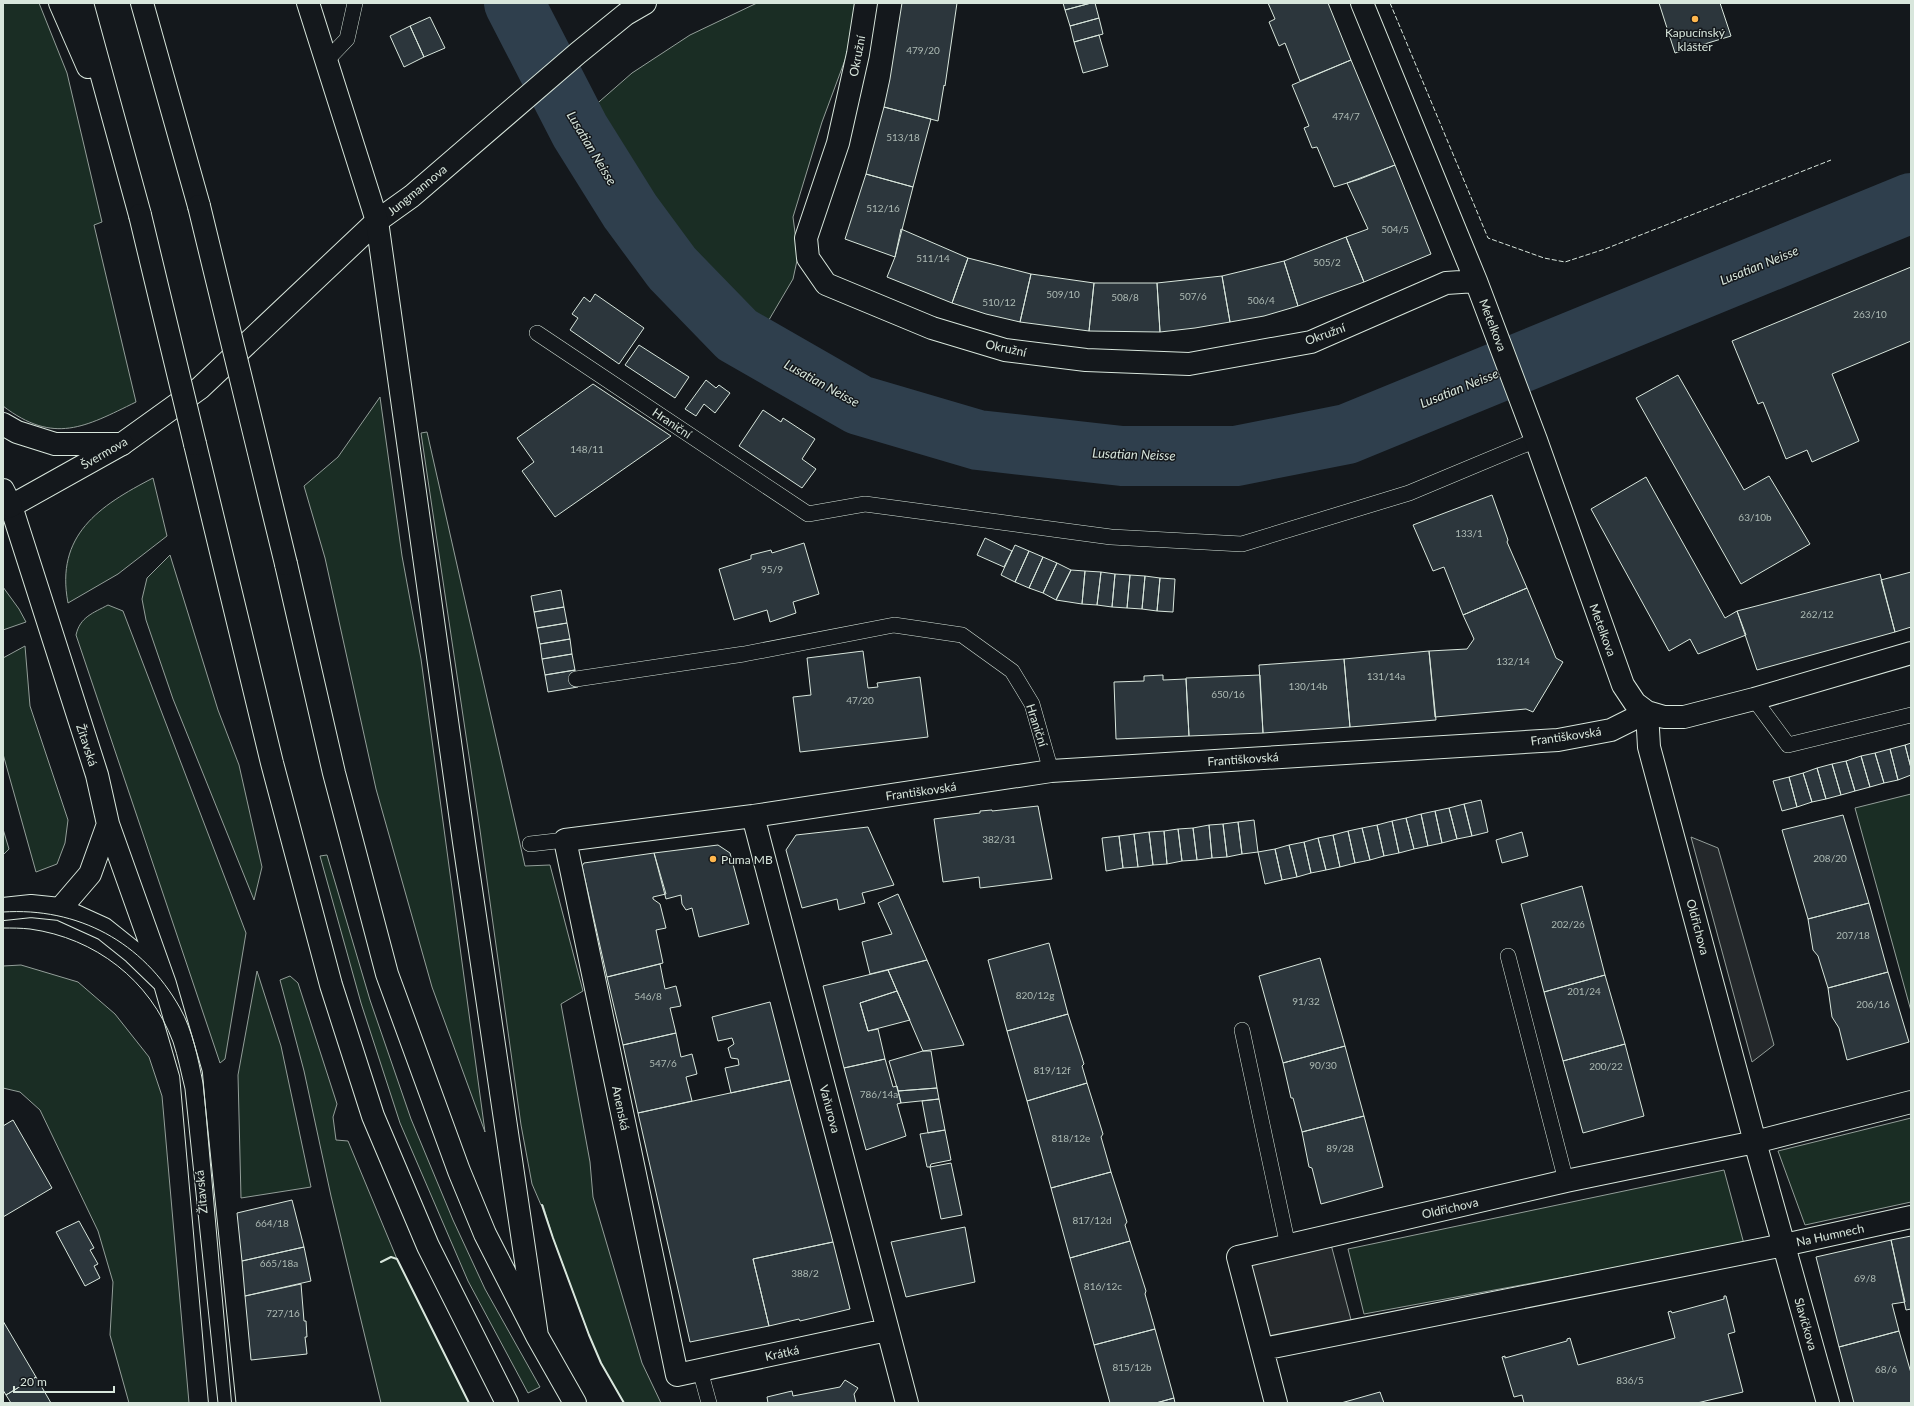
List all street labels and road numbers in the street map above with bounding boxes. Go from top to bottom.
street label: Okružní [846,33,869,78]
street label: Jungmannova [384,161,450,219]
street label: Metelkova [1476,297,1510,353]
street label: Okružní [1303,319,1348,348]
street label: Okružní [984,336,1029,360]
street label: Hraniční [649,404,695,442]
street label: Švermova [78,434,130,472]
street label: Metelkova [1587,602,1619,658]
street label: Hraniční [1023,702,1051,749]
street label: Žitavská [73,722,101,768]
street label: Františkovská [1530,724,1602,748]
street label: Františkovská [1207,749,1279,769]
street label: Františkovská [885,779,957,803]
street label: Oldřichova [1683,897,1713,957]
street label: Vaňurova [816,1083,844,1135]
street label: Anenská [609,1084,633,1132]
street label: Žitavská [192,1170,210,1214]
street label: Oldřichova [1420,1194,1480,1222]
street label: Na Humnech [1795,1220,1865,1250]
street label: Slavíčkova [1791,1296,1821,1352]
street label: Krátká [764,1342,800,1364]

